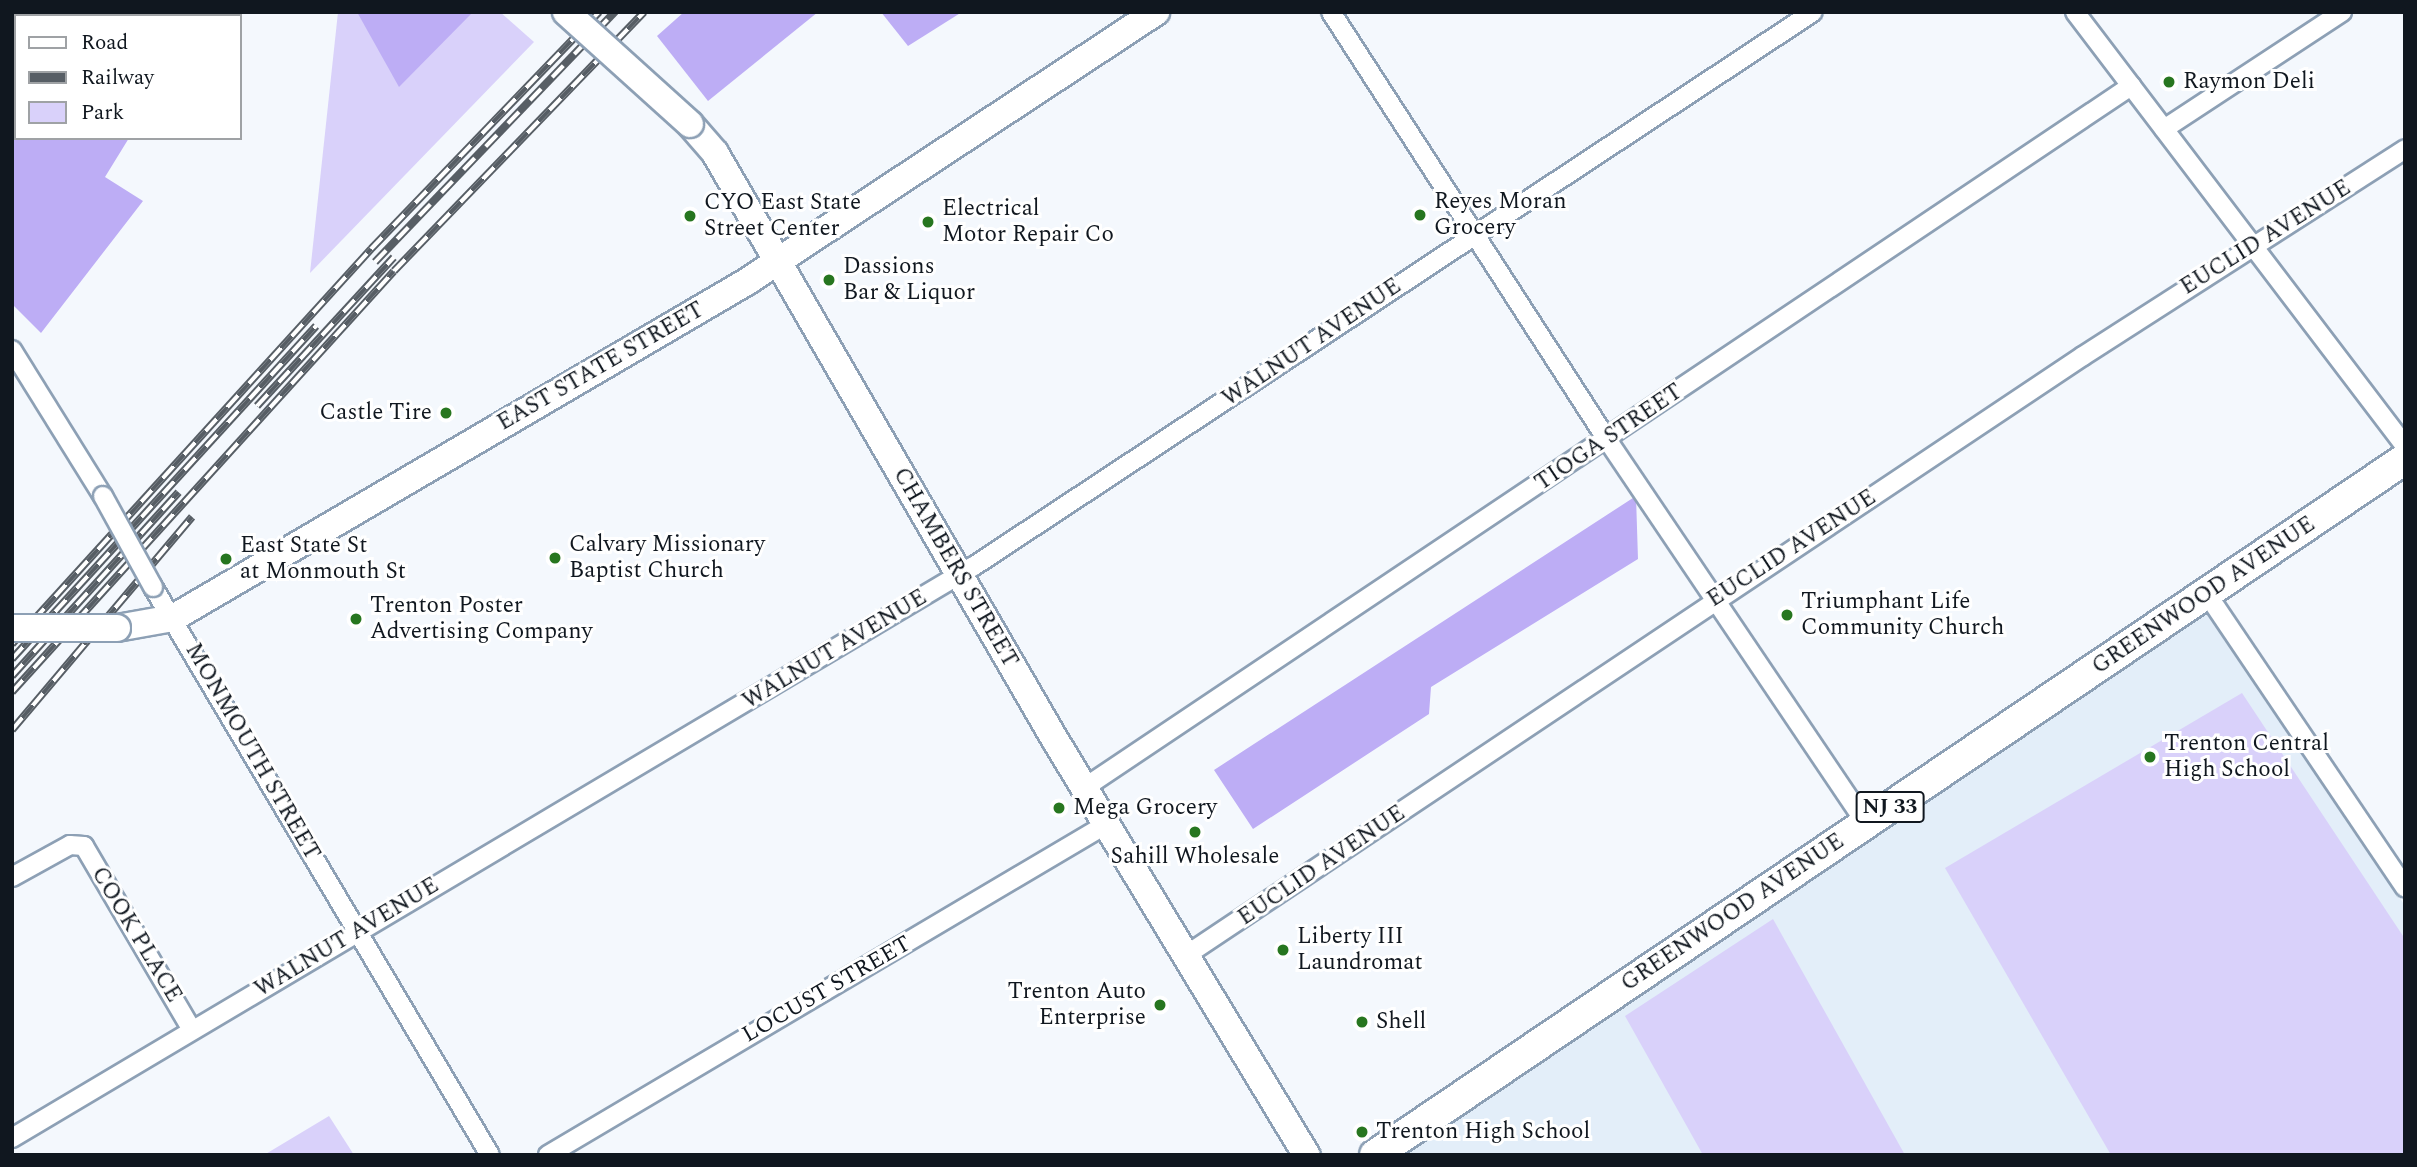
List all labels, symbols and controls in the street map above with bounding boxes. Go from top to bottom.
legend [14,14,242,140]
text: Road [81,27,128,59]
text: Railway [81,62,154,94]
place label: Raymon Deli [2183,68,2315,96]
marker: Raymon Deli [2161,74,2177,90]
text: Park [81,97,124,129]
street label: EUCLID AVENUE [2176,174,2356,302]
place label: Reyes Moran Grocery [1434,188,1567,242]
place label: CYO East State Street Center [704,189,861,243]
place label: Electrical Motor Repair Co [942,195,1114,249]
marker: Reyes Moran Grocery [1412,207,1428,223]
marker: CYO East State Street Center [682,208,698,224]
marker: Electrical Motor Repair Co [920,214,936,230]
place label: Dassions Bar & Liquor [843,253,975,307]
marker: Dassions Bar & Liquor [821,272,837,288]
street label: WALNUT AVENUE [1217,273,1407,413]
street label: EAST STATE STREET [493,297,709,437]
street label: TIOGA STREET [1530,379,1688,497]
place label: Castle Tire [320,399,432,427]
marker: Castle Tire [438,405,454,421]
street label: CHAMBERS STREET [886,463,1024,673]
street label: EUCLID AVENUE [1702,484,1882,614]
street label: GREENWOOD AVENUE [2087,511,2321,681]
place label: Calvary Missionary Baptist Church [569,531,765,585]
place label: East State St at Monmouth St [240,532,406,586]
marker: Calvary Missionary Baptist Church [547,550,563,566]
marker: East State St at Monmouth St [218,551,234,567]
street label: WALNUT AVENUE [738,584,932,716]
place label: Triumphant Life Community Church [1801,588,2005,642]
place label: Trenton Poster Advertising Company [370,592,593,646]
marker: Triumphant Life Community Church [1779,607,1795,623]
marker: Trenton Poster Advertising Company [348,611,364,627]
street label: MONMOUTH STREET [179,639,325,865]
place label: Trenton Central High School [2164,730,2329,784]
marker: Trenton Central High School [2142,749,2158,765]
road number: NJ 33 [1855,790,1925,824]
place label: Mega Grocery [1073,794,1217,822]
marker: Mega Grocery [1051,800,1067,816]
street label: EUCLID AVENUE [1233,800,1411,932]
marker: Sahill Wholesale [1187,824,1203,840]
street label: GREENWOOD AVENUE [1616,828,1850,998]
place label: Sahill Wholesale [1111,843,1279,871]
street label: COOK PLACE [85,862,187,1008]
street label: WALNUT AVENUE [250,872,444,1004]
place label: Liberty III Laundromat [1297,923,1423,977]
street label: LOCUST STREET [738,931,916,1049]
marker: Liberty III Laundromat [1275,942,1291,958]
place label: Trenton Auto Enterprise [1008,978,1146,1032]
marker: Trenton Auto Enterprise [1152,997,1168,1013]
place label: Shell [1376,1008,1426,1036]
marker: Shell [1354,1014,1370,1030]
place label: Trenton High School [1376,1118,1590,1146]
marker: Trenton High School [1354,1124,1370,1140]

